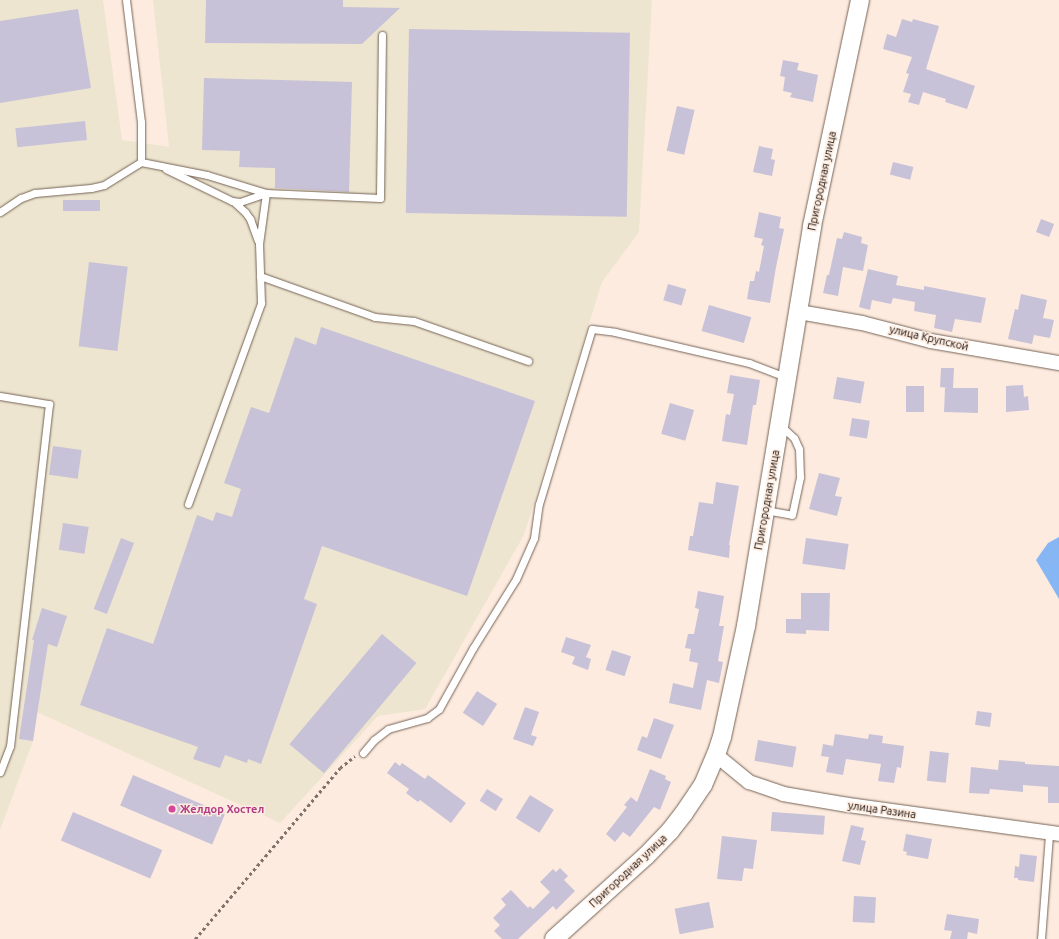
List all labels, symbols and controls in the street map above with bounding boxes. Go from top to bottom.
street label: Пригородная улица [805,130,839,232]
street label: улица Крупской [888,322,970,354]
street label: Пригородная улица [752,449,782,551]
street label: улица Разина [847,799,917,821]
place label: Желдор Хостел [180,802,264,816]
marker: Желдор Хостел [167,804,177,814]
street label: Пригородная улица [586,832,670,910]

